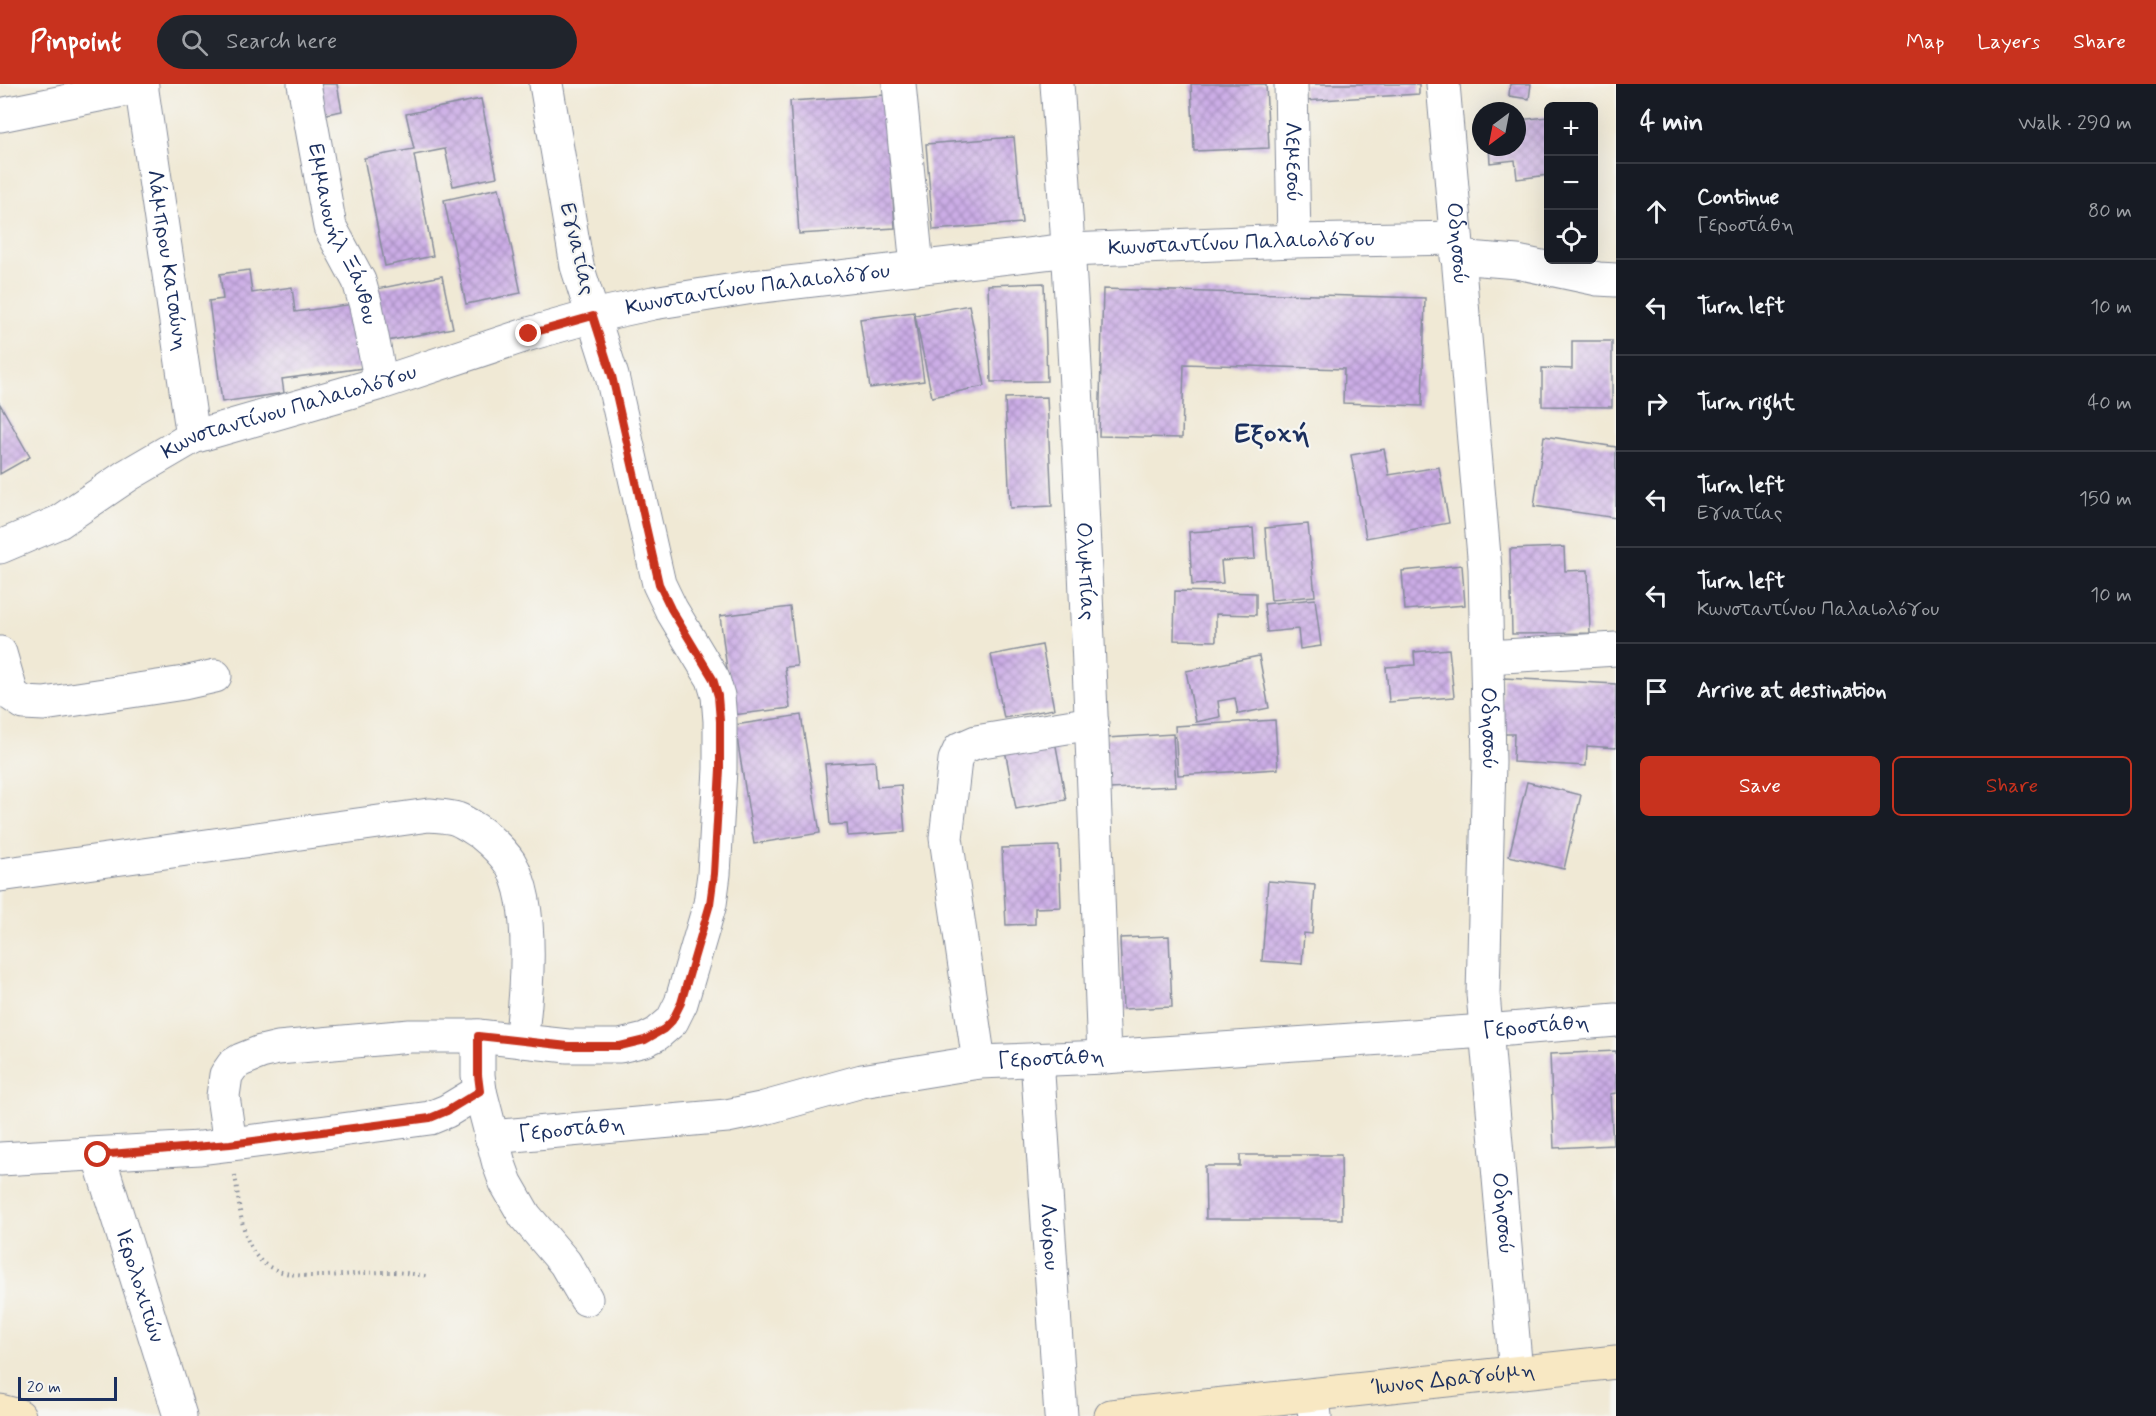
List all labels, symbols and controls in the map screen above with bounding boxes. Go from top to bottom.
search box [157,15,577,69]
text: Pinpoint [30,24,121,61]
icon: search [178,26,211,59]
text: Search here [226,28,337,56]
text: Map [1906,28,1944,56]
text: Layers [1977,28,2040,56]
text: Share [2073,28,2126,56]
north arrow [1472,102,1526,156]
map controls [1544,102,1598,264]
button: + [1544,102,1598,156]
text: 4 min [1640,106,1703,140]
text: Walk · 290 m [2018,110,2132,137]
street label: Λεμεσού [1278,121,1307,202]
street label: Εμμανουήλ Ξάνθου [301,141,383,327]
button: − [1544,156,1598,210]
street label: Λάμπρου Κατσώνη [140,168,194,353]
text: Continue [1697,184,1779,212]
icon: ahead [1640,195,1673,228]
text: 80 m [2088,198,2132,225]
street label: Εγνατίας [553,200,601,298]
street label: Οδησσού [1439,201,1474,286]
button: locate [1544,210,1598,264]
text: Γεροστάθη [1697,212,1794,239]
street label: Κωνσταντίνου Παλαιολόγου [1107,226,1375,262]
street label: Κωνσταντίνου Παλαιολόγου [623,257,892,323]
icon: left [1640,291,1673,324]
text: Turn left [1697,293,1785,321]
text: 10 m [2090,294,2132,321]
route end [515,320,541,346]
street label: Κωνσταντίνου Παλαιολόγου [156,358,420,466]
icon: right [1640,387,1673,420]
text: Turn right [1697,389,1795,417]
text: 40 m [2088,390,2132,417]
district label: Εξοχή [1234,416,1310,453]
text: Turn left [1697,472,1785,500]
icon: left [1640,483,1673,516]
text: 150 m [2079,486,2132,513]
text: Εγνατίας [1697,500,1783,527]
street label: Ολυμπίας [1069,521,1101,621]
text: Turn left [1697,568,1785,596]
icon: left [1640,579,1673,612]
text: 10 m [2090,582,2132,609]
text: Κωνσταντίνου Παλαιολόγου [1697,596,1939,623]
icon: arrive [1640,675,1673,708]
text: Arrive at destination [1697,677,1887,705]
street label: Οδησσού [1473,687,1503,770]
button: Save [1640,756,1880,816]
button: Share [1892,756,2132,816]
street label: Γεροστάθη [1481,1008,1590,1045]
street label: Γεροστάθη [997,1043,1105,1075]
street label: Γεροστάθη [517,1111,626,1148]
route start [84,1141,110,1167]
street label: Οδησσού [1485,1171,1520,1256]
street label: Λούρου [1033,1202,1065,1271]
street label: Ιερολοχιτών [108,1225,170,1346]
street label: Ίωνος Δραγούμη [1370,1357,1536,1402]
scale bar [18,1374,117,1402]
text: 20 m [27,1377,61,1398]

